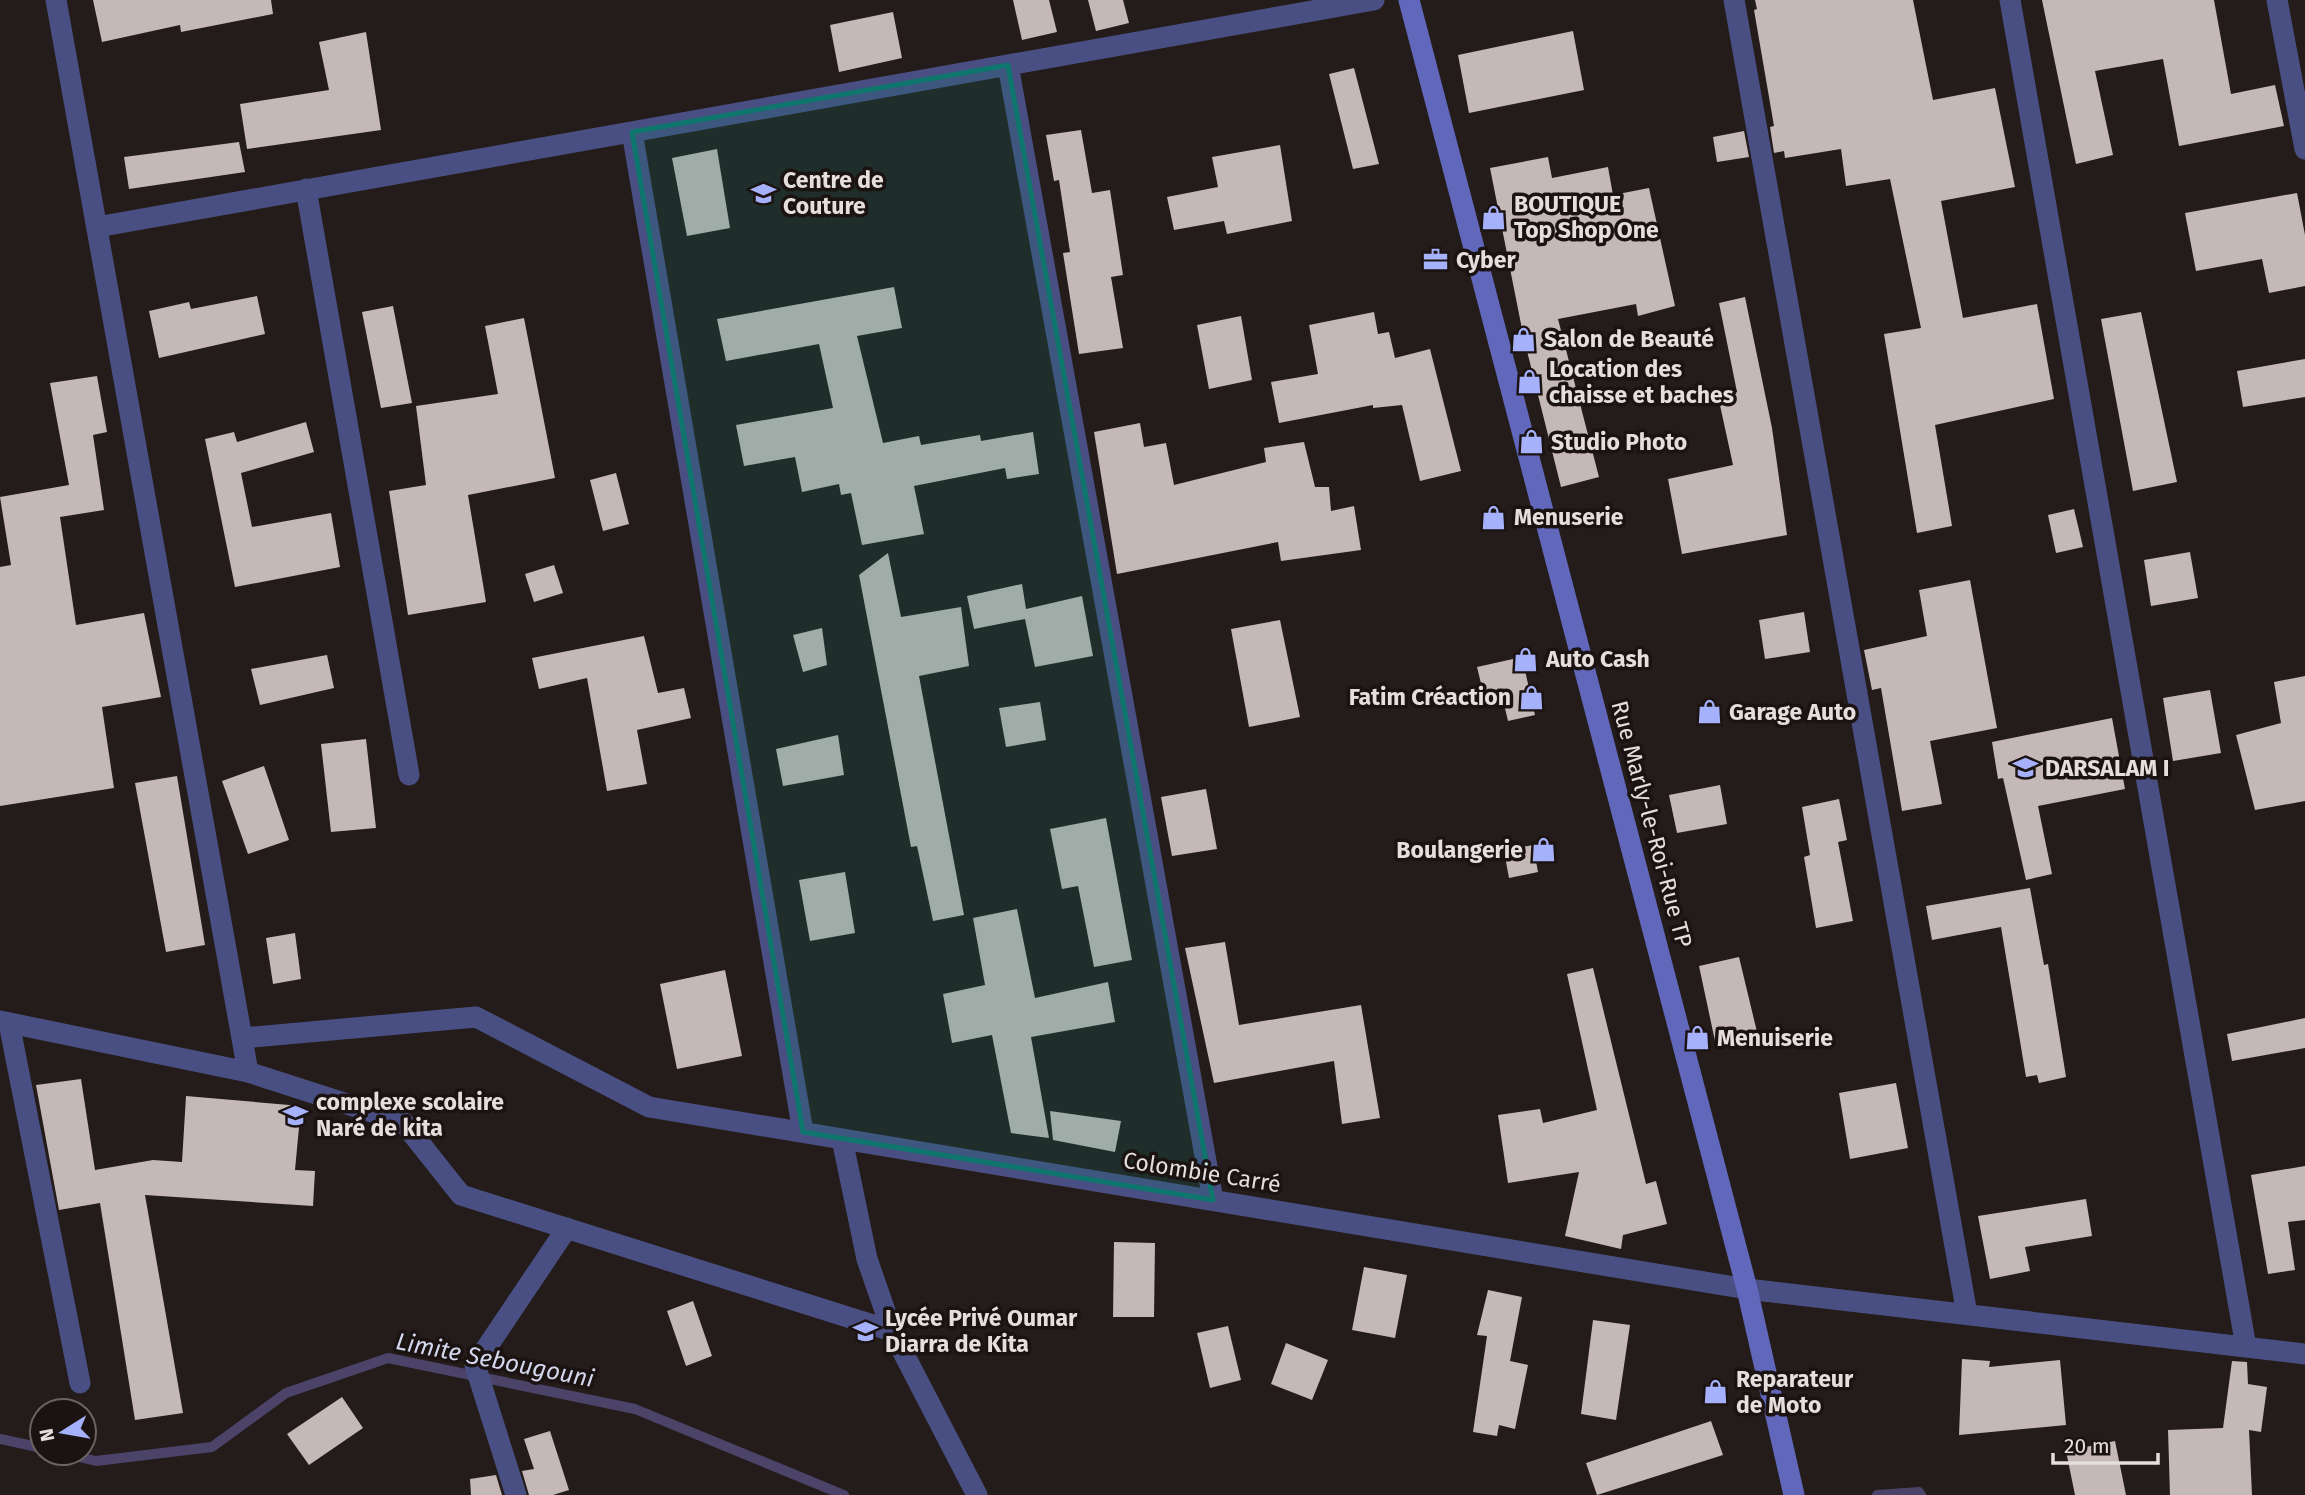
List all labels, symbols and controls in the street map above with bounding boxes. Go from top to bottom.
place label: Centre de Couture [783,166,884,220]
school or university icon: Centre de Couture [749,179,777,207]
place label: BOUTIQUE Top Shop One [1514,190,1659,244]
shop icon: BOUTIQUE Top Shop One [1480,203,1508,231]
office icon: Cyber [1422,246,1450,274]
place label: Cyber [1456,246,1516,274]
shop icon: Salon de Beauté [1510,325,1538,353]
place label: Salon de Beauté [1544,325,1714,353]
place label: Location des chaisse et baches [1549,355,1734,409]
shop icon: Location des chaisse et baches [1515,368,1543,396]
shop icon: Studio Photo [1517,428,1545,456]
place label: Studio Photo [1551,428,1687,456]
shop icon: Menuserie [1480,503,1508,531]
place label: Menuserie [1514,503,1624,531]
shop icon: Auto Cash [1512,645,1540,673]
place label: Auto Cash [1545,645,1650,673]
place label: Fatim Créaction [1349,683,1511,711]
shop icon: Fatim Créaction [1517,683,1545,711]
street label: Rue Marly-le-Roi-Rue TP [1606,697,1698,951]
shop icon: Garage Auto [1695,698,1723,726]
place label: Garage Auto [1729,698,1856,726]
school or university icon: DARSALAM I [2011,754,2039,782]
place label: DARSALAM I [2045,754,2170,782]
place label: Boulangerie [1396,836,1523,864]
shop icon: Boulangerie [1529,836,1557,864]
shop icon: Menuiserie [1683,1024,1711,1052]
place label: Menuiserie [1717,1024,1833,1052]
place label: complexe scolaire Naré de kita [316,1088,504,1142]
school or university icon: complexe scolaire Naré de kita [282,1101,310,1129]
street label: Colombie Carré [1121,1146,1283,1198]
place label: Lycée Privé Oumar Diarra de Kita [885,1304,1078,1358]
school or university icon: Lycée Privé Oumar Diarra de Kita [851,1317,879,1345]
water label: Limite Sebougouni [393,1327,597,1393]
place label: Reparateur de Moto [1736,1365,1854,1419]
shop icon: Reparateur de Moto [1702,1378,1730,1406]
north arrow [28,1397,98,1467]
scale bar [2053,1422,2158,1466]
text: N [34,1427,59,1444]
text: 20 m [2064,1433,2110,1459]

